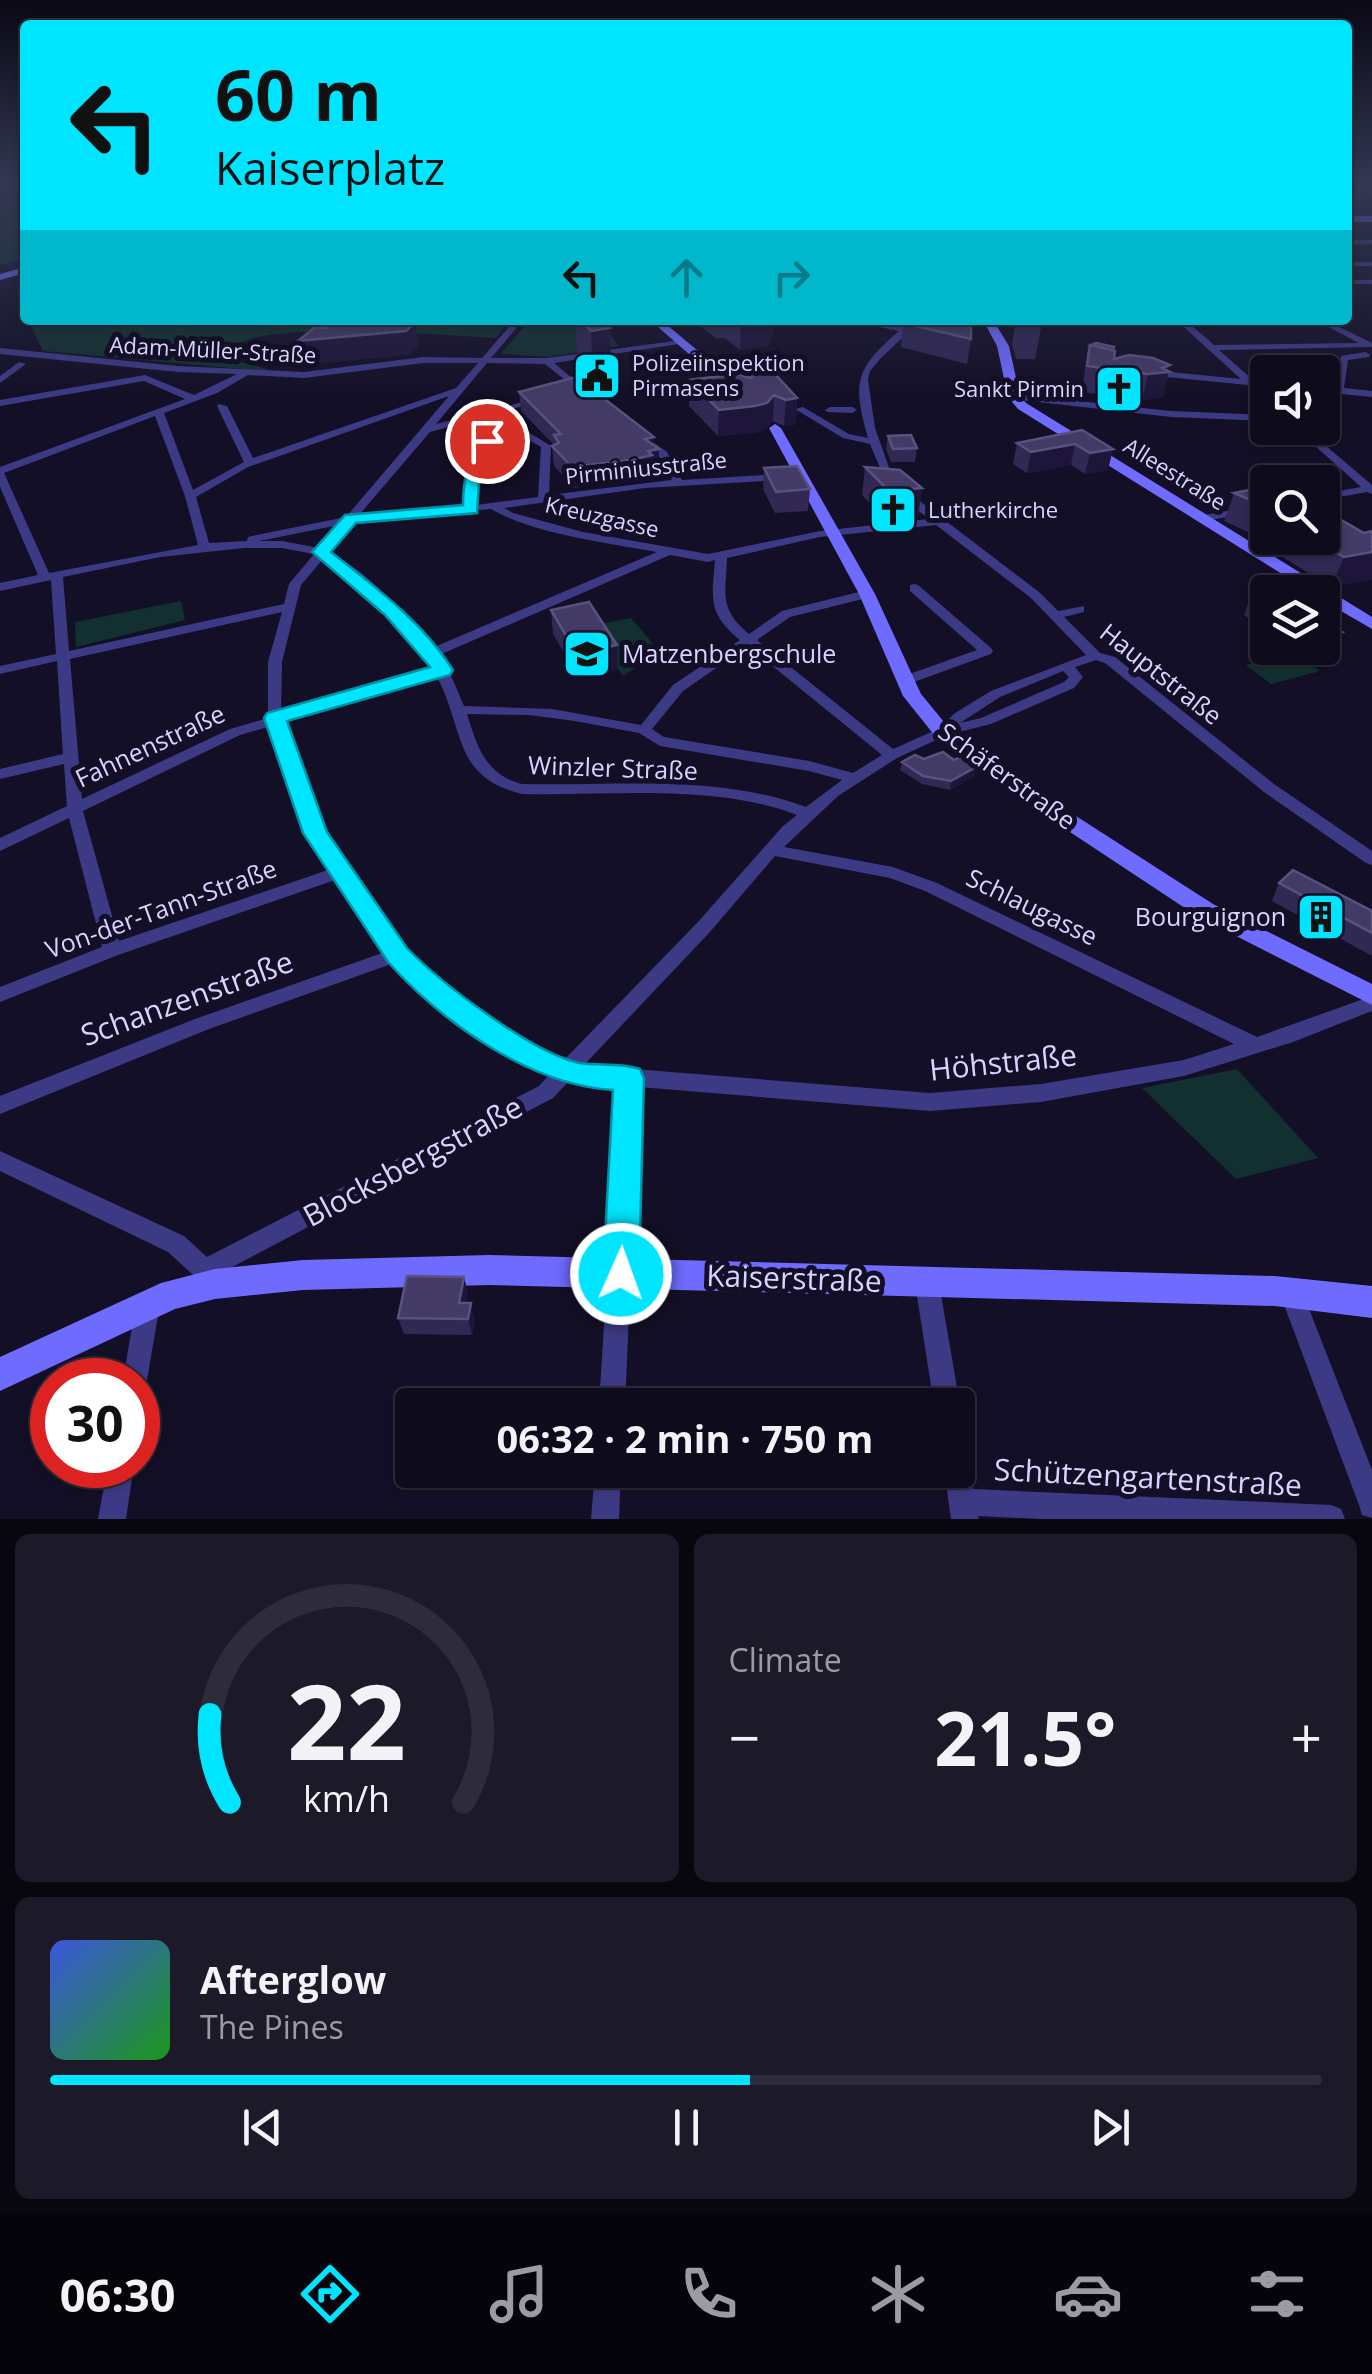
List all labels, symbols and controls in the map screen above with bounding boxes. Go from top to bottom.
text: 60 m [215,46,382,142]
icon: left [50,60,180,190]
text: Kaiserplatz [215,137,445,198]
icon: left [554,250,609,305]
icon: ahead [659,250,714,305]
icon: right [764,250,819,305]
street label: Adam-Müller-Straße [109,329,317,369]
place label: Polizeiinspektion Pirmasens [632,347,805,402]
public building icon: Polizeiinspektion Pirmasens [571,350,623,402]
map controls [1250,355,1340,665]
button: sound [1250,355,1340,445]
church icon: Sankt Pirmin [1093,363,1145,415]
place label: Sankt Pirmin [954,373,1084,403]
pin [445,399,530,484]
icon: arrive [460,414,515,469]
street label: Alleestraße [1119,430,1232,516]
street label: Pirminiusstraße [564,444,728,490]
button: search [1250,465,1340,555]
church icon: Lutherkirche [867,484,919,536]
street label: Kreuzgasse [542,488,662,544]
place label: Lutherkirche [928,494,1058,524]
button: layers [1250,575,1340,665]
street label: Hauptstraße [1093,615,1230,732]
school or university icon: Matzenbergschule [561,628,613,680]
place label: Matzenbergschule [622,636,836,670]
street label: Fahnenstraße [69,696,230,795]
street label: Schäferstraße [932,714,1083,837]
street label: Winzler Straße [528,747,698,787]
street label: Von-der-Tann-Straße [40,850,281,966]
street label: Schlaugasse [961,860,1104,952]
building icon: Bourguignon [1295,891,1347,943]
place label: Bourguignon [1135,899,1286,933]
street label: Schanzenstraße [75,940,298,1055]
street label: Höhstraße [927,1033,1079,1090]
street label: Blocksbergstraße [296,1086,529,1236]
position arrow [569,1222,673,1326]
street label: Kaiserstraße [706,1254,882,1301]
speed limit sign: 30 [30,1358,160,1488]
text: 06:32 · 2 min · 750 m [497,1412,873,1464]
street label: Schützengartenstraße [993,1448,1303,1505]
text: Climate [729,1638,842,1681]
text: 22 [287,1649,406,1790]
text: 21.5° [934,1686,1116,1788]
text: − [729,1699,760,1774]
text: + [1291,1699,1322,1774]
text: km/h [303,1774,390,1822]
text: Afterglow [200,1953,386,2005]
text: The Pines [200,2005,344,2048]
icon: previous [235,2100,290,2155]
icon: pause [659,2100,714,2155]
icon: next [1083,2100,1138,2155]
icon: directions [295,2259,365,2329]
icon: music [484,2259,554,2329]
icon: phone [674,2259,744,2329]
icon: climate [863,2259,933,2329]
icon: car [1053,2259,1123,2329]
icon: filters [1242,2259,1312,2329]
text: 06:30 [60,2264,175,2325]

